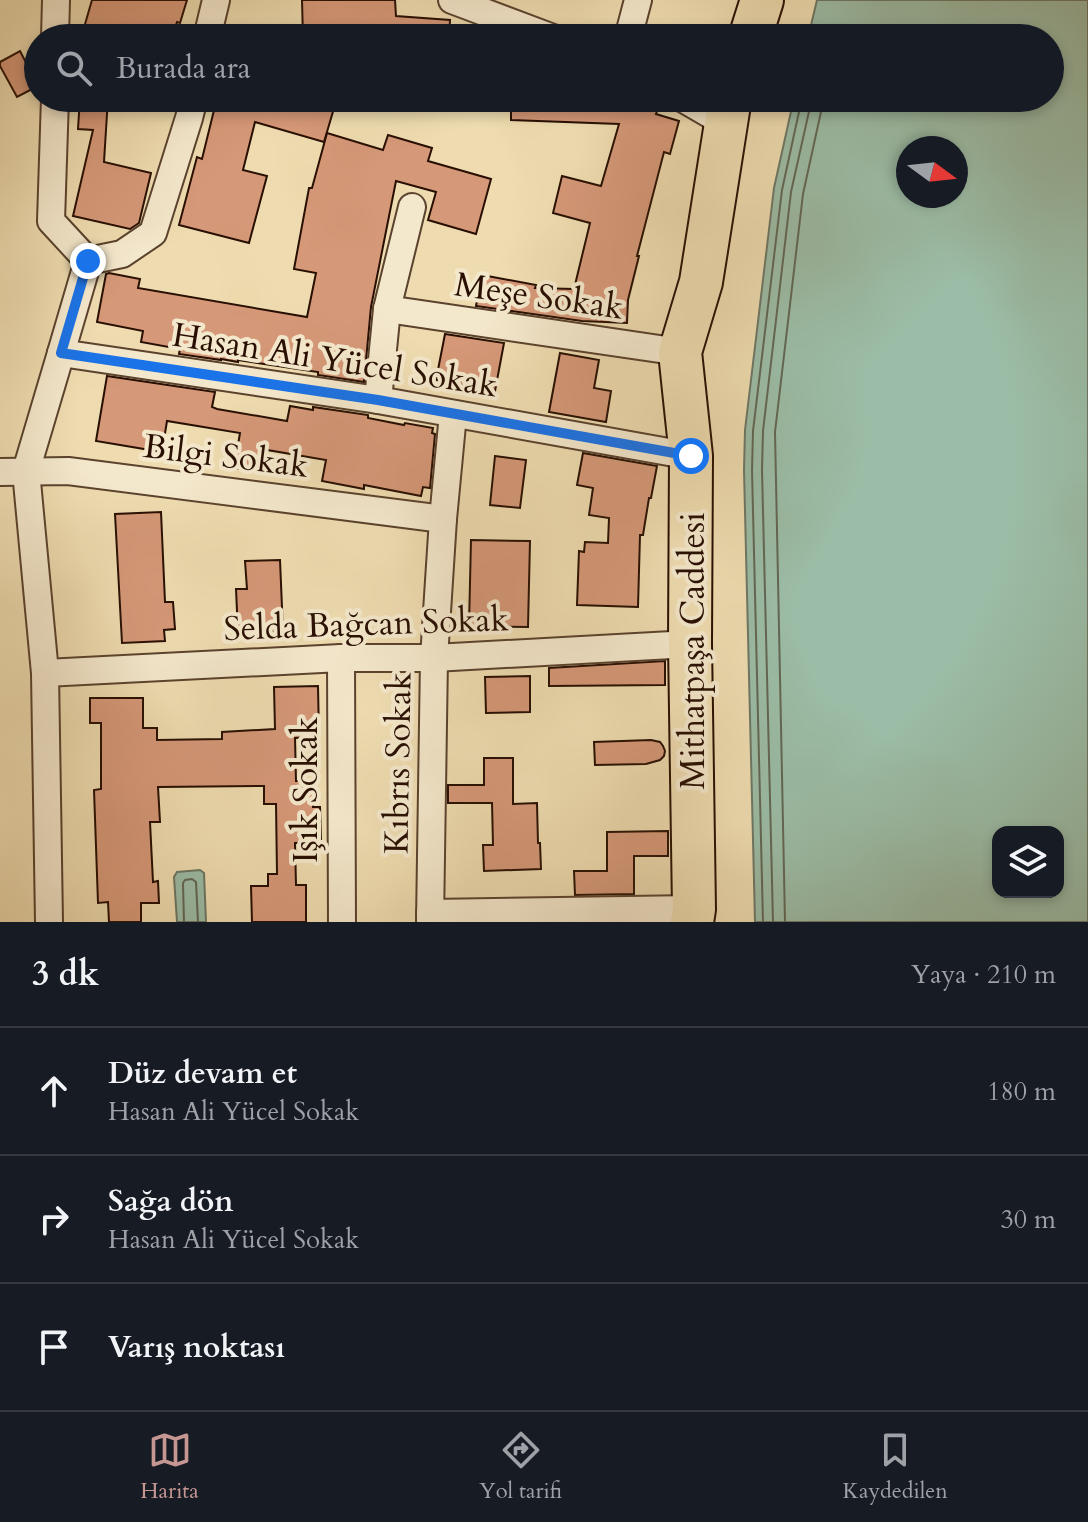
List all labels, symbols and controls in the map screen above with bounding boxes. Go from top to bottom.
search box [24,24,1064,112]
icon: search [52,46,96,90]
text: Burada ara [116,48,251,89]
north arrow [896,136,968,208]
route end [70,243,106,279]
street label: Meşe Sokak [452,261,627,331]
street label: Hasan Ali Yücel Sokak [169,312,501,409]
street label: Bilgi Sokak [141,423,312,489]
route start [673,438,709,474]
street label: Mithatpaşa Caddesi [670,512,716,790]
street label: Selda Bağcan Sokak [223,596,510,652]
street label: Kıbrıs Sokak [373,671,423,854]
street label: Işık Sokak [283,716,329,863]
map controls [992,826,1064,898]
button: layers [992,826,1064,898]
text: 3 dk [32,951,99,997]
text: Yaya · 210 m [911,957,1056,992]
text: Düz devam et [108,1053,297,1094]
icon: ahead [32,1069,76,1113]
text: 180 m [987,1074,1056,1109]
text: Hasan Ali Yücel Sokak [108,1094,359,1129]
text: Sağa dön [108,1181,234,1222]
icon: right [32,1197,76,1241]
text: 30 m [1000,1202,1056,1237]
text: Hasan Ali Yücel Sokak [108,1222,359,1257]
icon: arrive [32,1325,76,1369]
text: Varış noktası [108,1327,285,1368]
tab: Harita [140,1428,199,1506]
tab: Yol tarifi [479,1428,562,1506]
tab: Kaydedilen [843,1428,948,1506]

